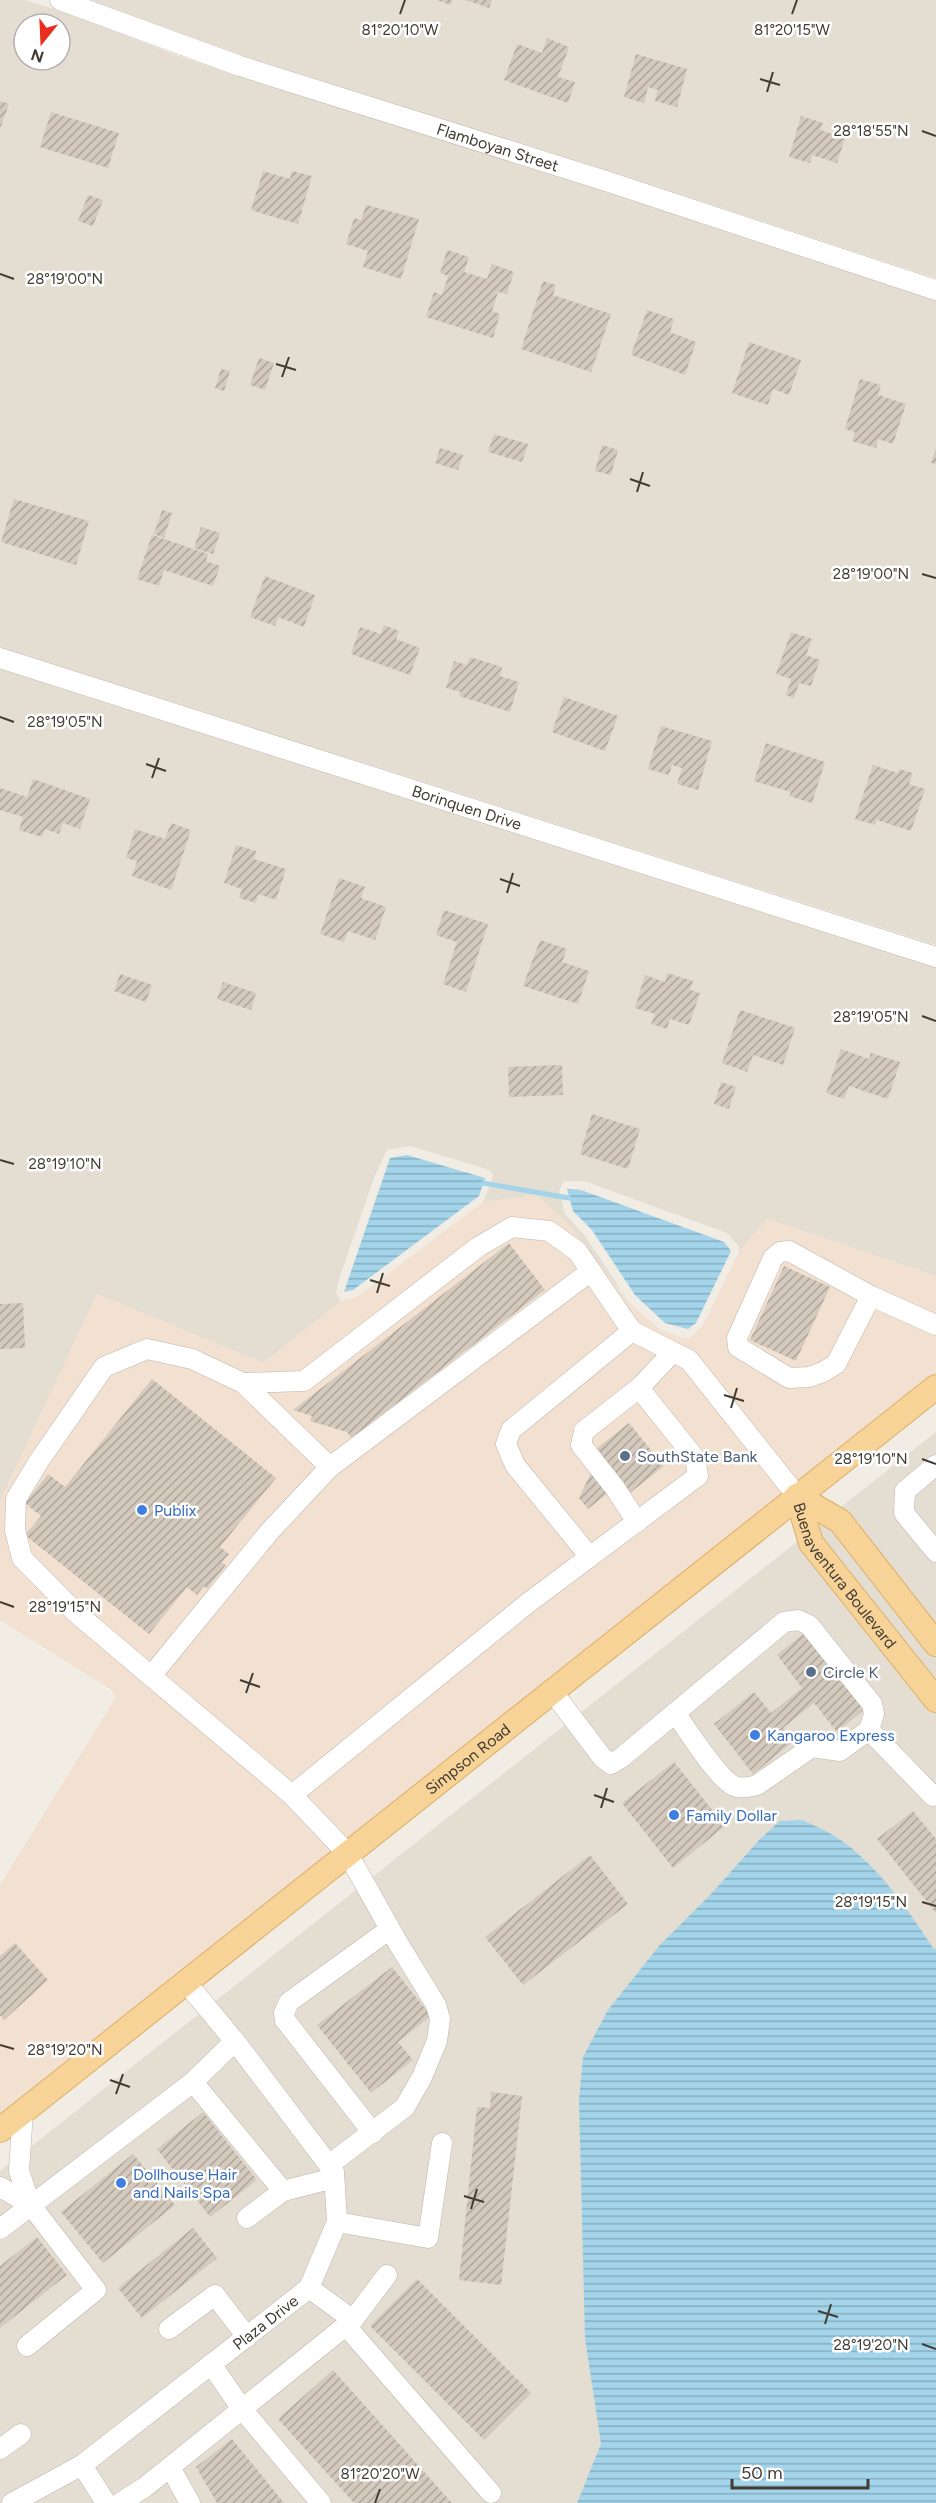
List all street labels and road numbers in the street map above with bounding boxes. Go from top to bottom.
street label: Flamboyan Street [434,119,561,176]
street label: Borinquen Drive [409,781,524,834]
street label: Buenaventura Boulevard [789,1500,900,1652]
street label: Simpson Road [422,1720,514,1799]
street label: Plaza Drive [229,2291,302,2354]

